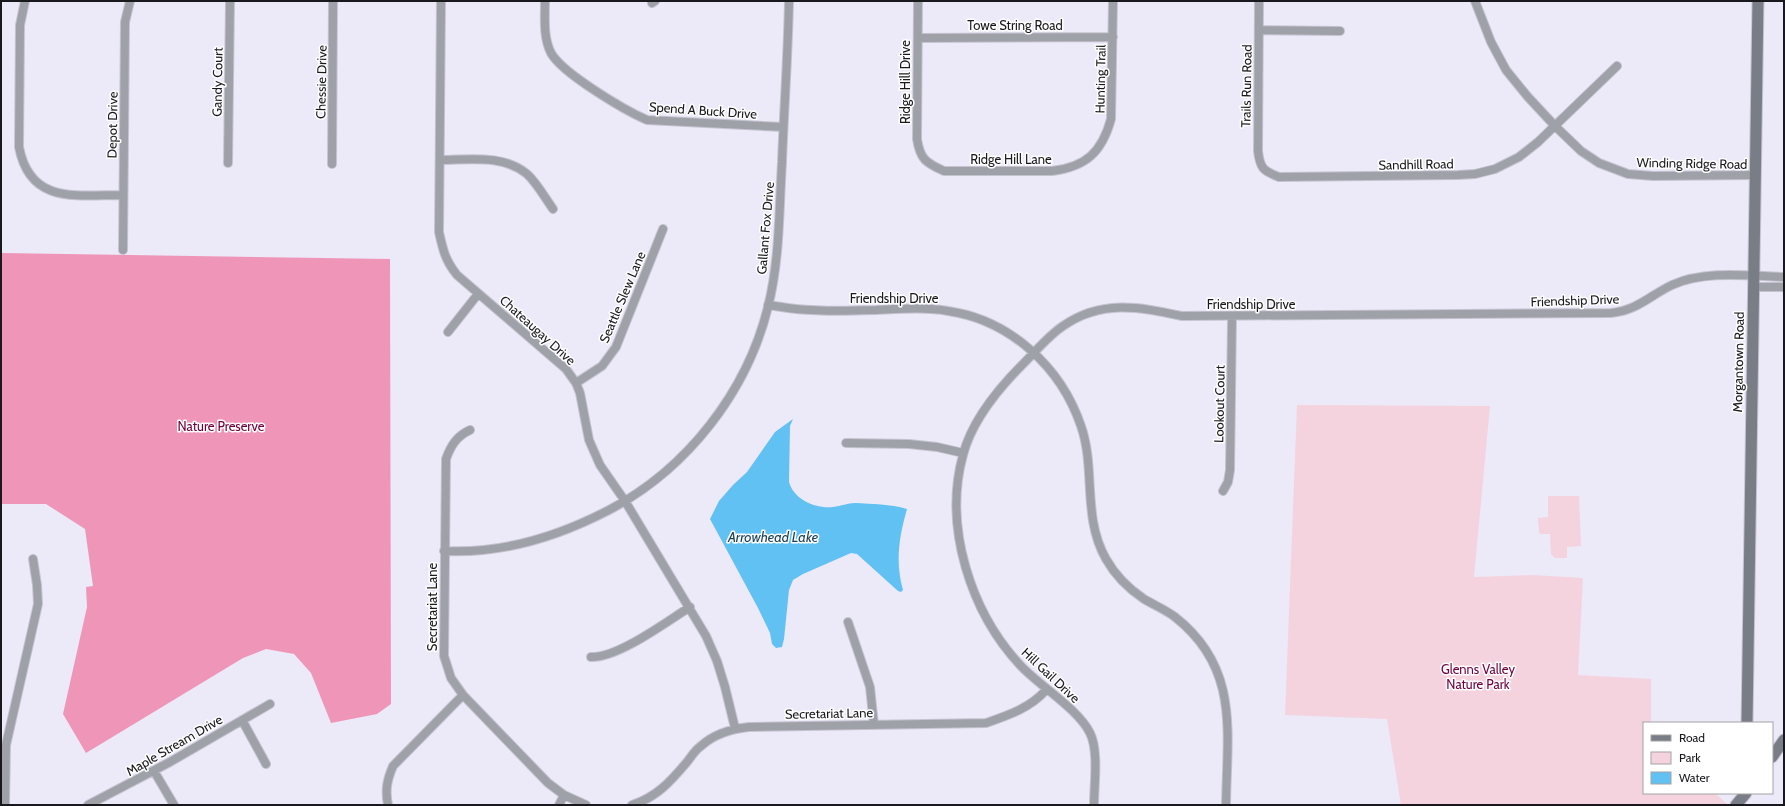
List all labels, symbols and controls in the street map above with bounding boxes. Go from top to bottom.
street label: Towe String Road [967,17,1063,33]
street label: Ridge Hill Drive [897,40,913,124]
street label: Trails Run Road [1237,44,1255,128]
street label: Chessie Drive [312,45,330,119]
street label: Hunting Trail [1091,45,1109,113]
street label: Gandy Court [208,47,226,117]
street label: Depot Drive [103,91,121,159]
street label: Spend A Buck Drive [649,98,758,122]
street label: Ridge Hill Lane [970,151,1052,167]
street label: Winding Ridge Road [1636,154,1748,172]
street label: Sandhill Road [1378,155,1454,173]
street label: Gallant Fox Drive [753,181,777,275]
street label: Seattle Slew Lane [596,248,649,345]
street label: Friendship Drive [850,290,939,306]
street label: Friendship Drive [1530,290,1620,310]
street label: Chateaugay Drive [497,292,579,368]
street label: Friendship Drive [1207,296,1296,312]
street label: Morgantown Road [1729,312,1747,412]
street label: Lookout Court [1210,364,1228,443]
park label: Nature Preserve [178,418,265,434]
water label: Arrowhead Lake [727,528,819,546]
street label: Secretariat Lane [424,562,440,651]
street label: Hill Gail Drive [1019,644,1084,706]
park label: Glenns Valley Nature Park [1441,661,1515,692]
street label: Secretariat Lane [785,704,874,722]
street label: Maple Stream Drive [123,711,225,779]
legend [1643,722,1773,794]
text: Road [1679,730,1705,745]
text: Park [1679,750,1701,765]
text: Water [1679,770,1710,785]

